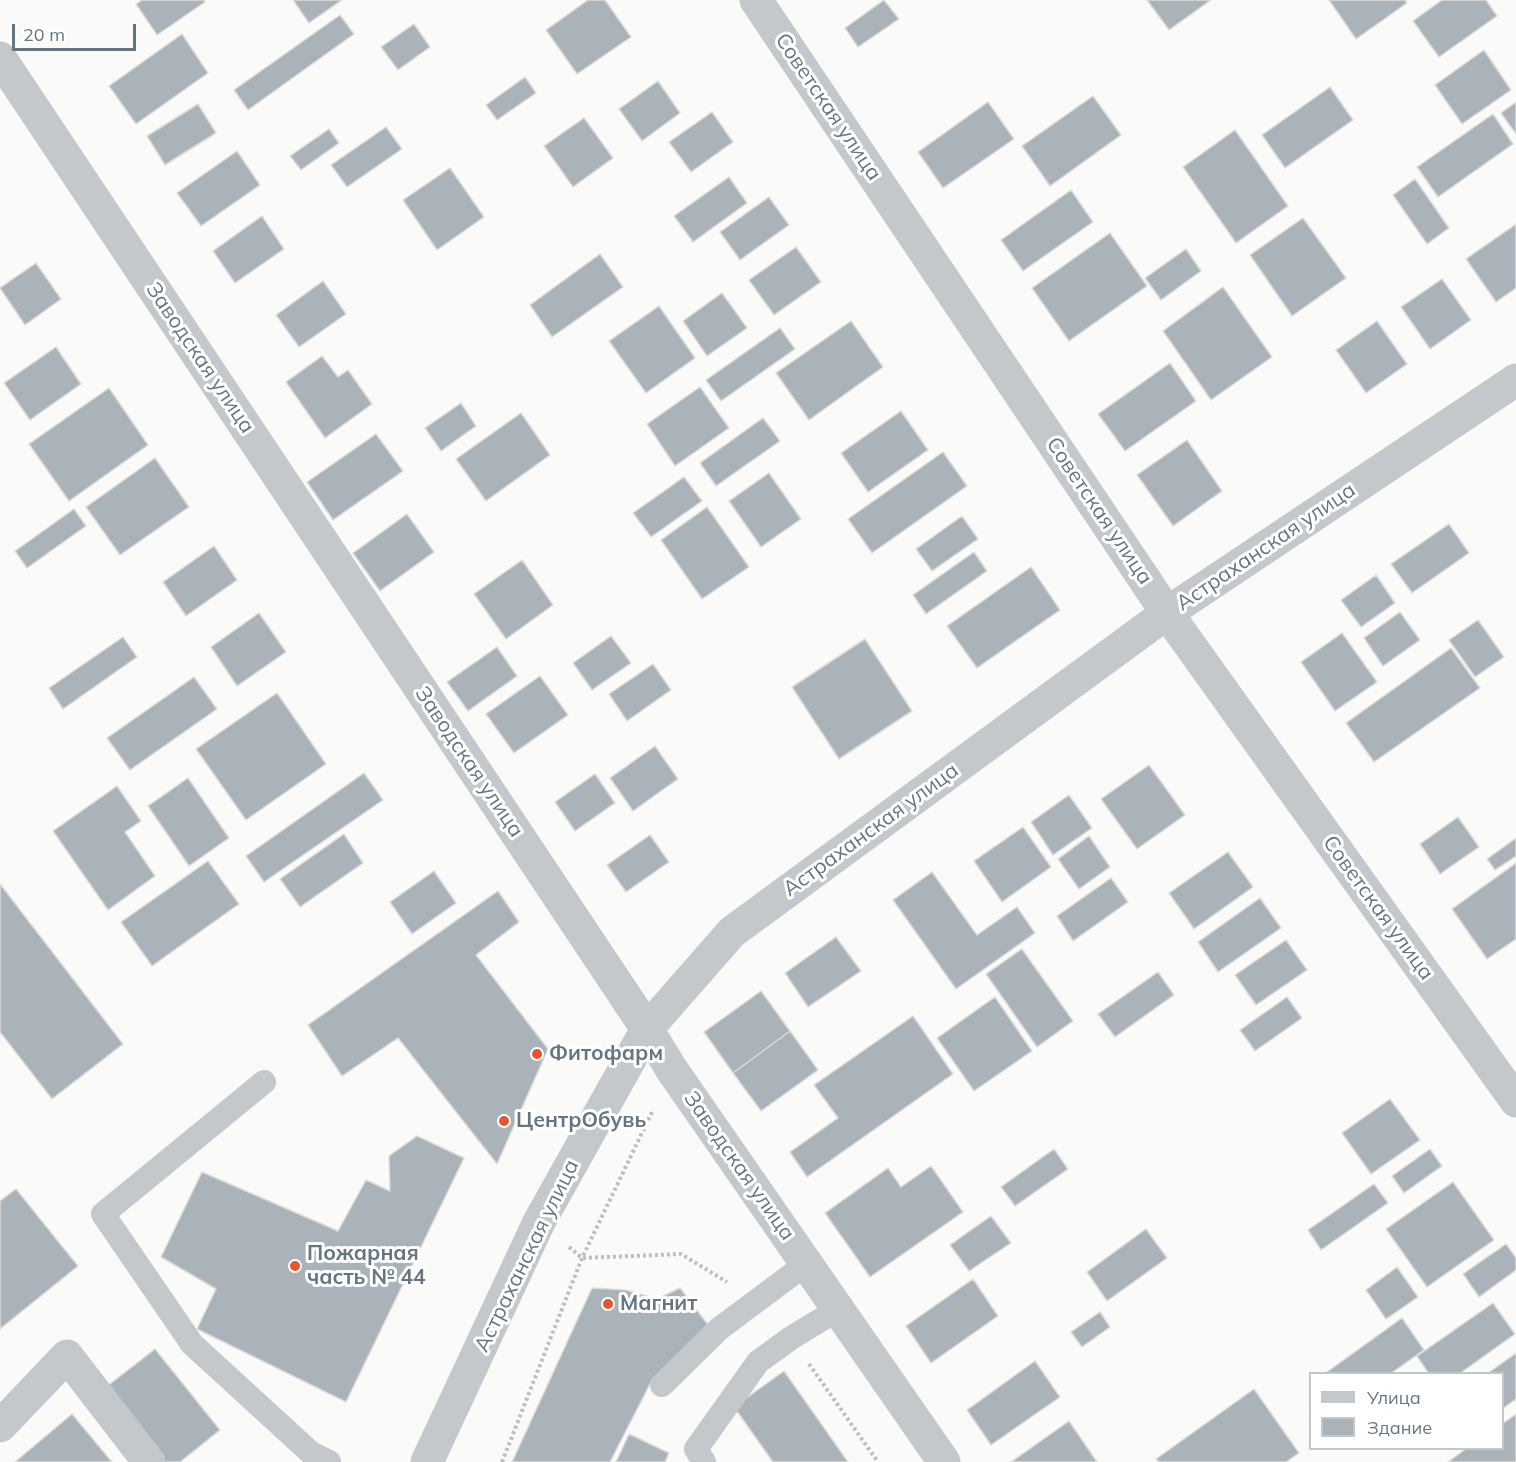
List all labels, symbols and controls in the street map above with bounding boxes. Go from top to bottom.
scale bar [15,12,140,50]
text: 20 m [23,23,65,46]
street label: Советская улица [769,29,887,185]
street label: Заводская улица [140,278,260,438]
street label: Советская улица [1040,433,1158,589]
street label: Астраханская улица [1172,478,1360,616]
street label: Заводская улица [409,682,529,842]
street label: Астраханская улица [778,758,964,902]
street label: Советская улица [1317,831,1439,985]
place label: Фитофарм [549,1041,663,1067]
marker: Фитофарм [530,1047,544,1061]
street label: Заводская улица [678,1087,800,1245]
place label: ЦентрОбувь [516,1108,646,1134]
marker: ЦентрОбувь [497,1114,511,1128]
street label: Астраханская улица [469,1156,585,1356]
place label: Пожарная часть № 44 [307,1241,426,1291]
marker: Пожарная часть № 44 [288,1259,302,1273]
place label: Магнит [620,1291,697,1317]
marker: Магнит [601,1297,615,1311]
legend [1309,1372,1504,1450]
text: Улица [1367,1386,1421,1409]
text: Здание [1367,1416,1432,1439]

